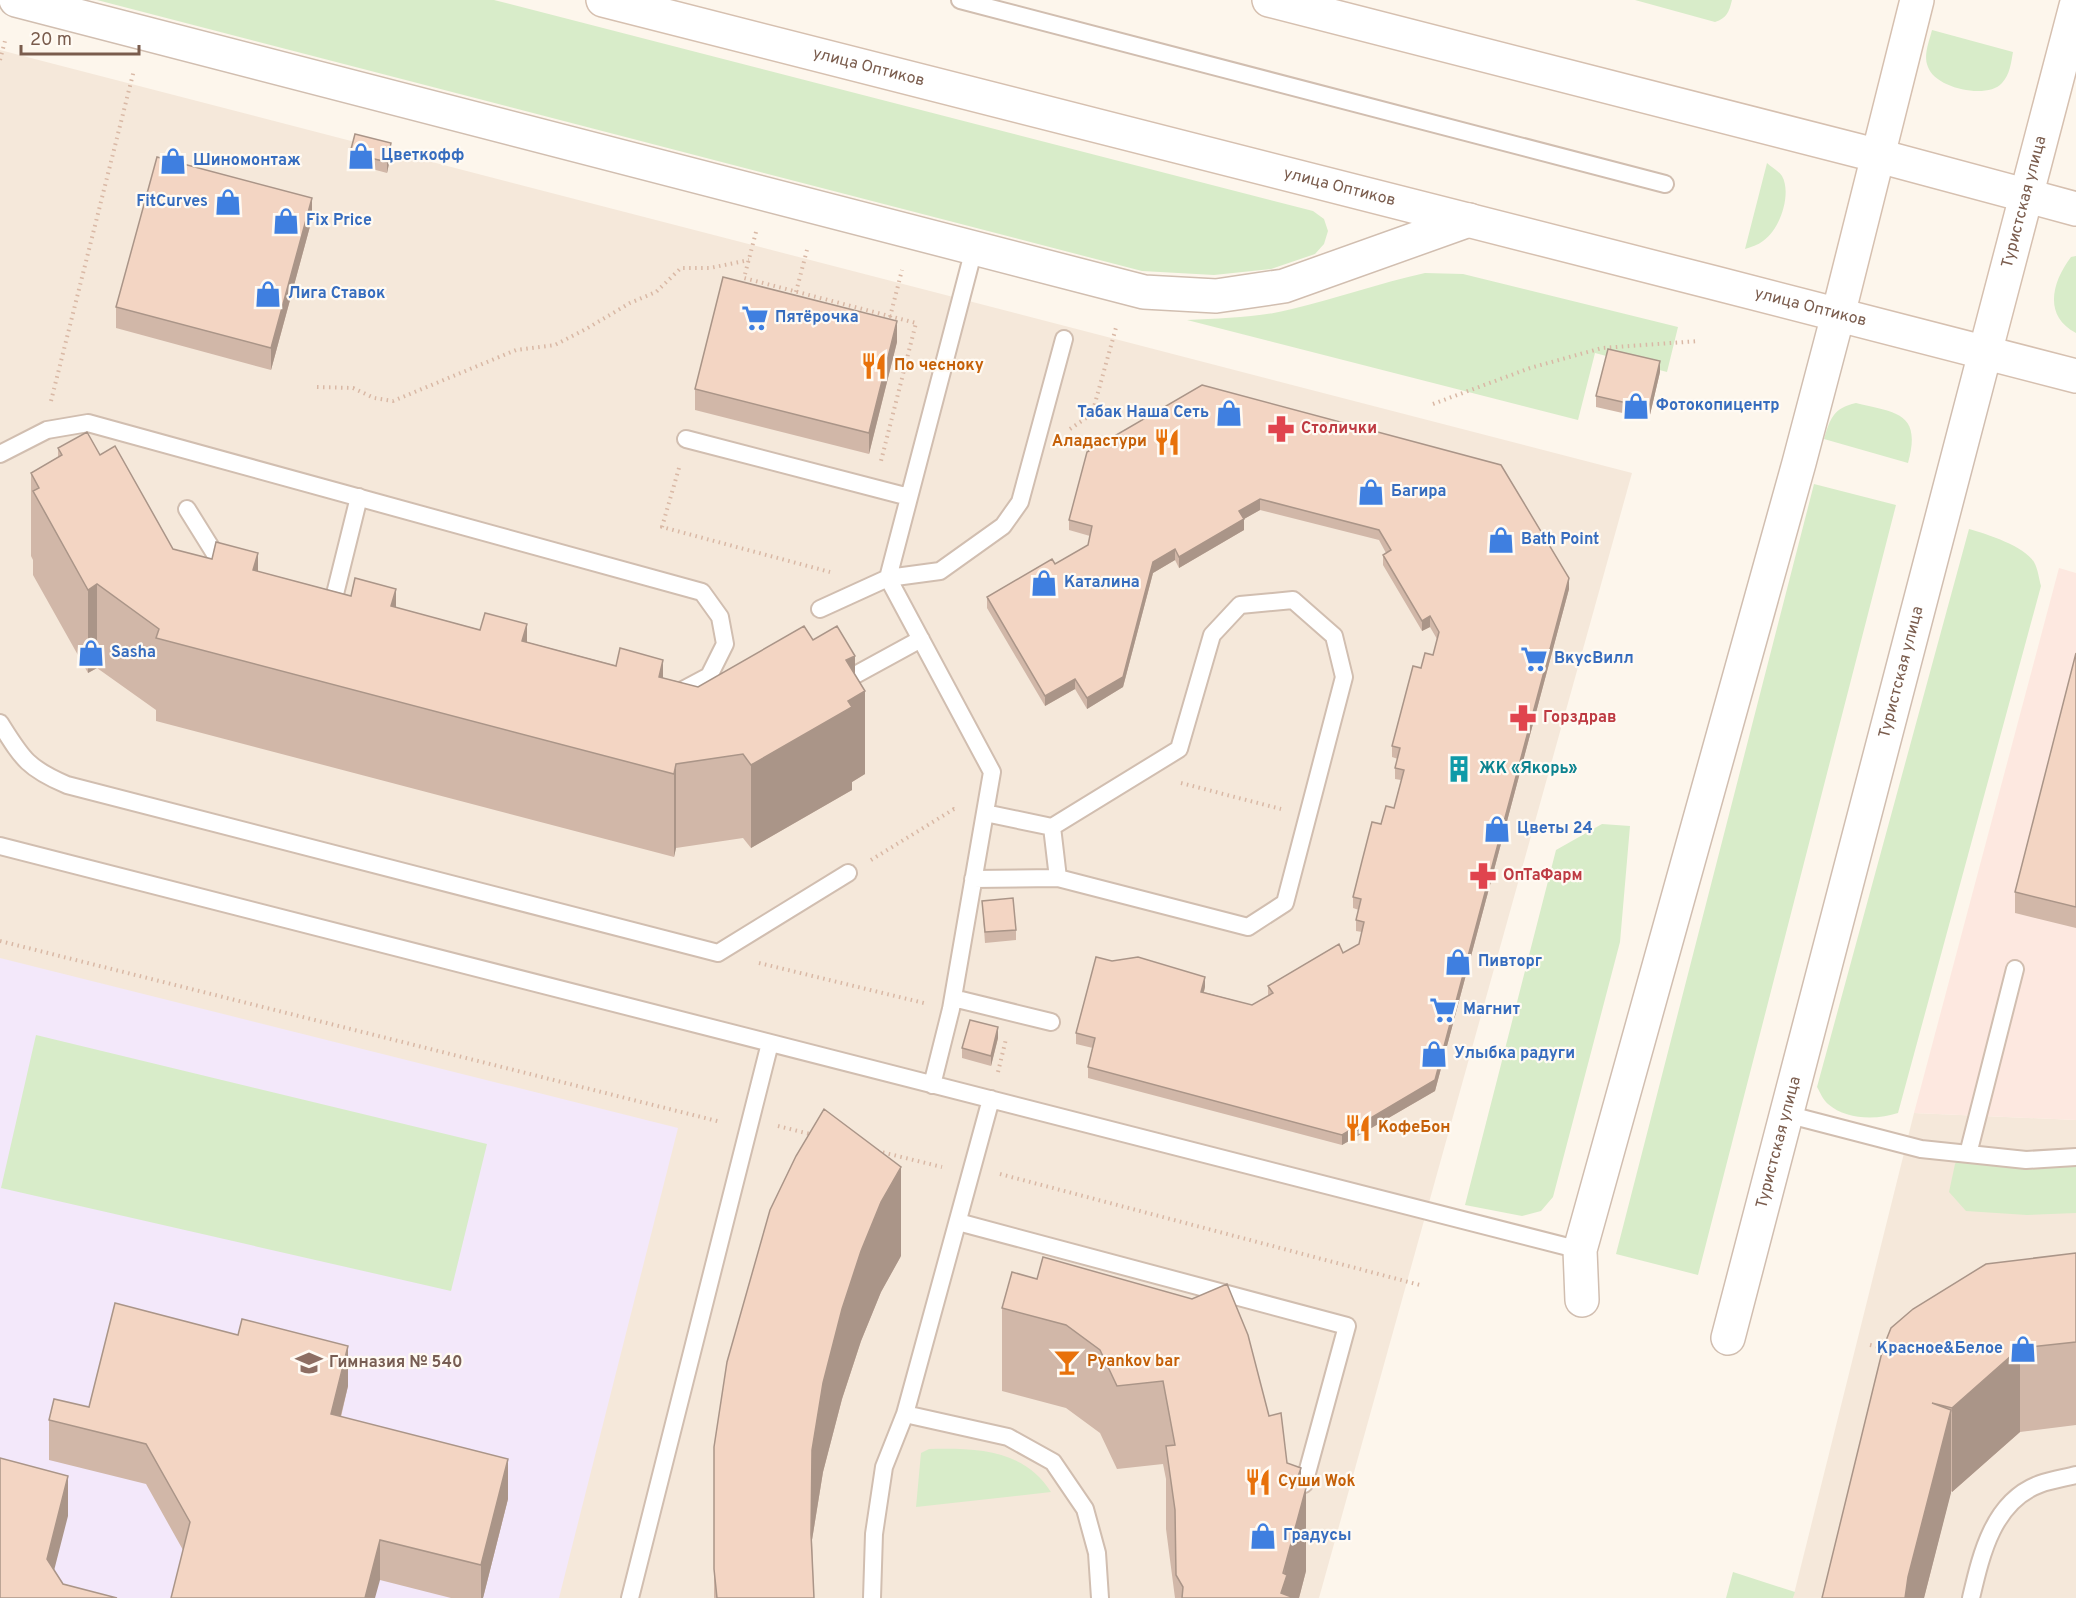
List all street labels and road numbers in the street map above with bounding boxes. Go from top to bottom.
street label: улица Оптиков [810,44,927,91]
street label: Туристская улица [1998,134,2051,270]
street label: улица Оптиков [1281,164,1398,211]
street label: улица Оптиков [1752,284,1869,332]
street label: Туристская улица [1875,604,1929,741]
street label: Туристская улица [1752,1074,1806,1211]

